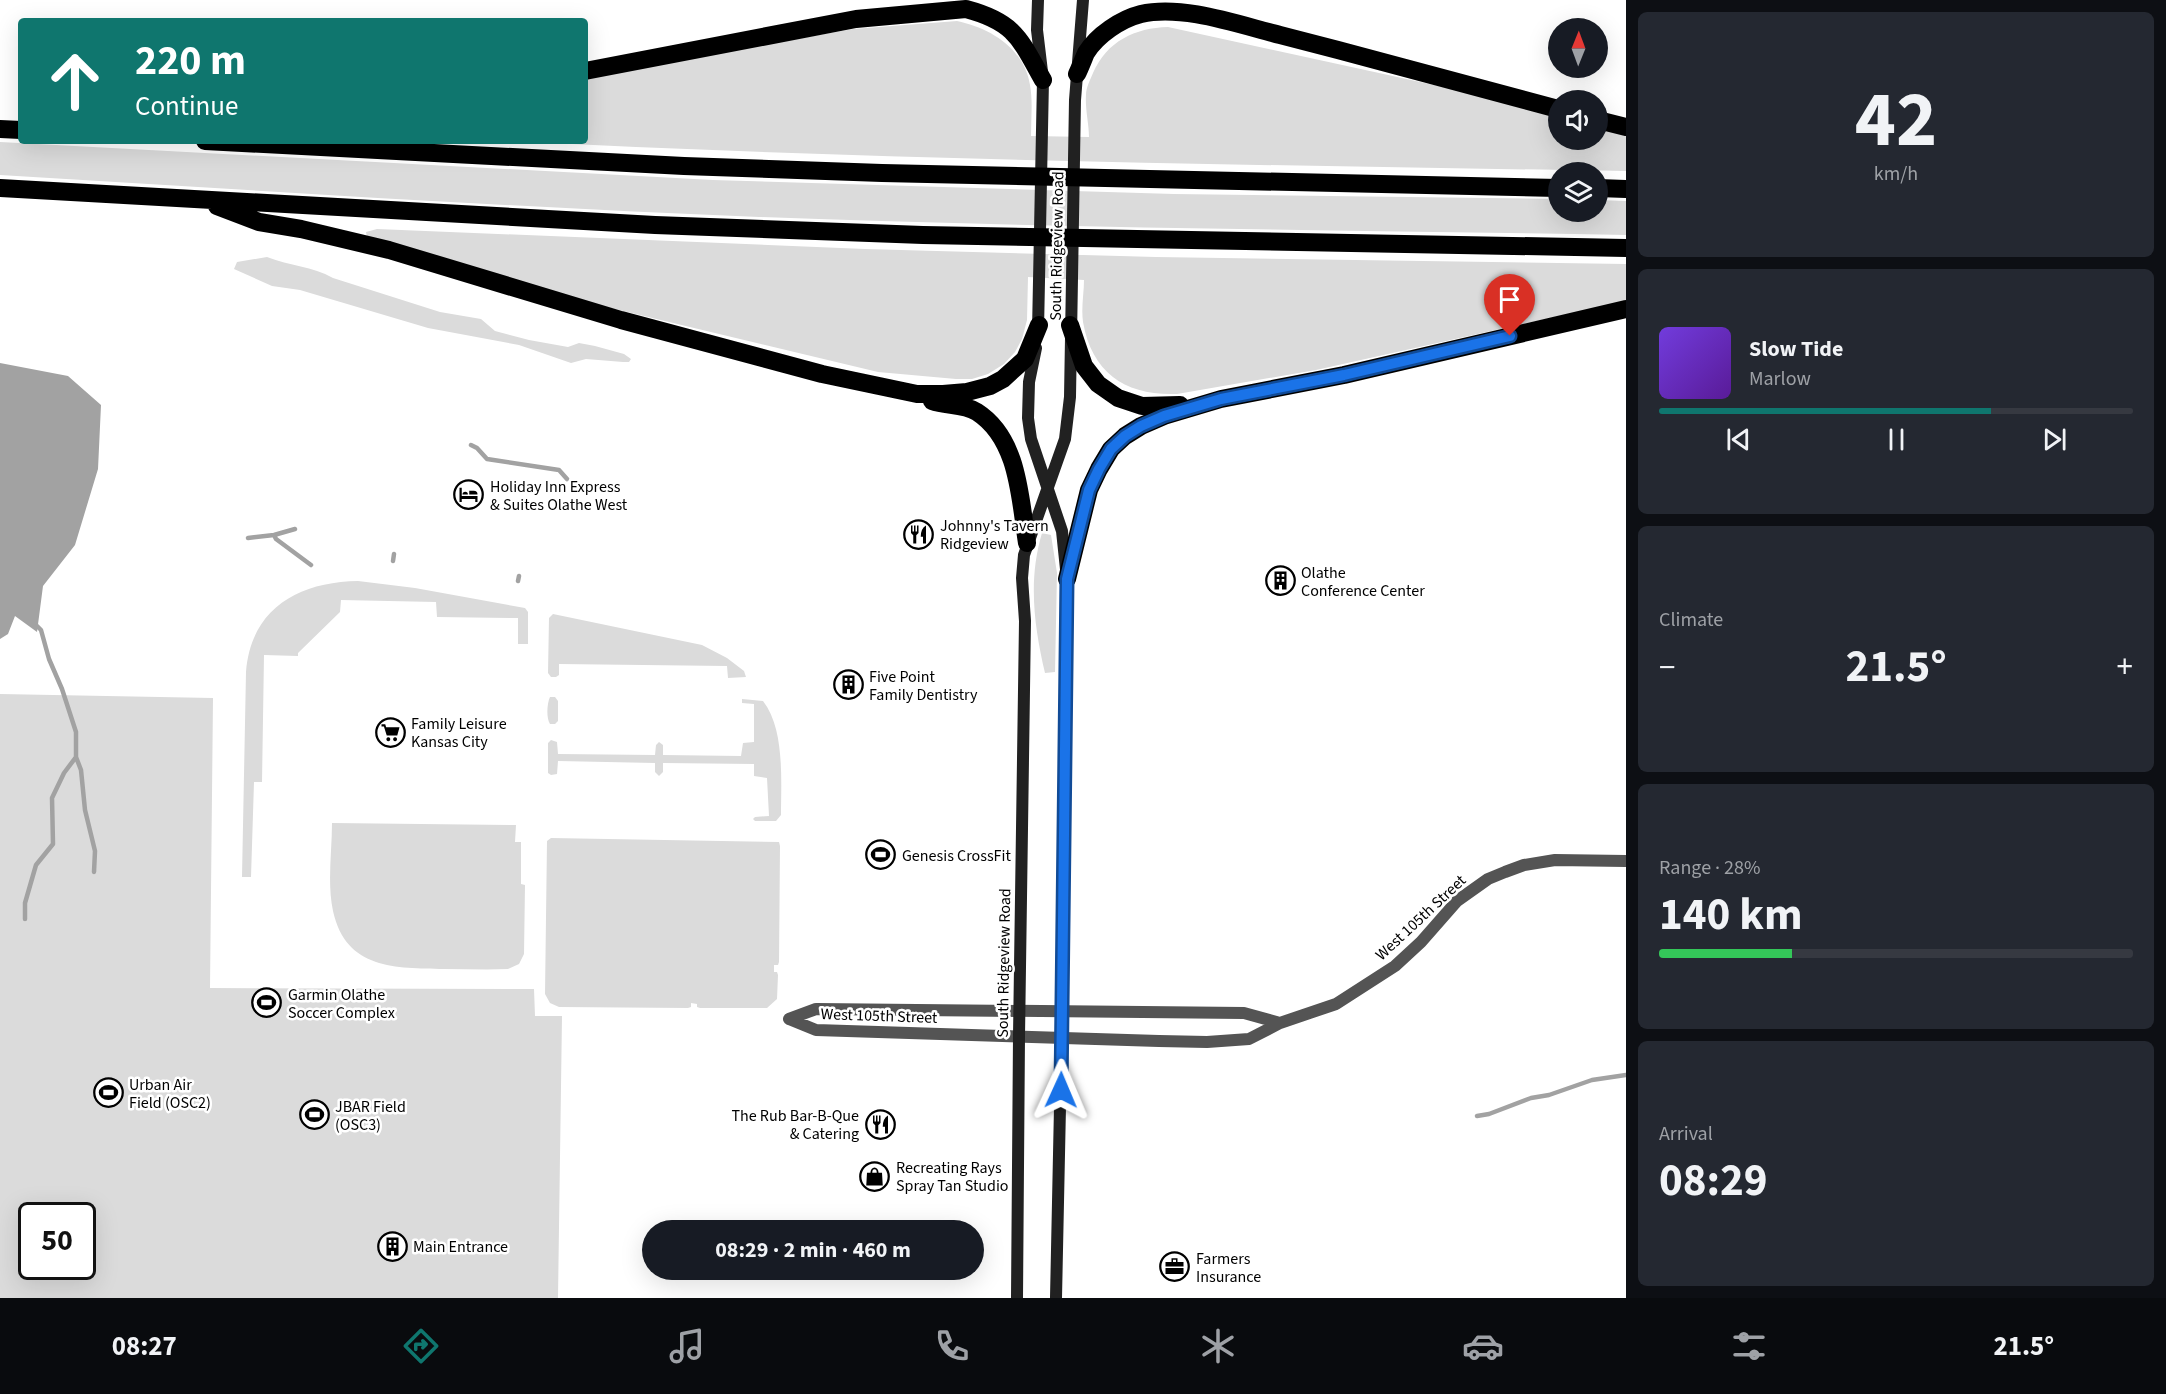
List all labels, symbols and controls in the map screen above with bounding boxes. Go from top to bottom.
north arrow [1548,18,1608,78]
map controls [1548,18,1608,222]
text: 220 m [135,31,246,91]
icon: ahead [36,42,114,120]
text: 42 [1855,65,1937,176]
text: Continue [135,87,238,126]
button: sound [1548,90,1608,150]
text: km/h [1874,160,1918,188]
button: layers [1548,162,1608,222]
street label: South Ridgeview Road [1045,171,1069,321]
pin [1484,274,1535,336]
icon: arrive [1493,283,1526,316]
text: Slow Tide [1749,333,1843,365]
text: Marlow [1749,365,1811,393]
icon: previous [1722,423,1755,456]
icon: pause [1880,423,1913,456]
icon: next [2038,423,2071,456]
place label: Holiday Inn Express & Suites Olathe West [490,476,628,516]
hotel icon: Holiday Inn Express & Suites Olathe West [453,479,485,511]
place label: Johnny's Tavern Ridgeview [940,515,1049,555]
restaurant icon: Johnny's Tavern Ridgeview [903,518,935,550]
place label: Olathe Conference Center [1301,562,1425,602]
building icon: Olathe Conference Center [1264,565,1296,597]
text: Climate [1659,606,1723,634]
text: 21.5° [1845,635,1947,699]
text: − [1659,644,1675,691]
text: + [2117,644,2133,691]
place label: Five Point Family Dentistry [869,666,978,706]
building icon: Five Point Family Dentistry [832,669,864,701]
place label: Family Leisure Kansas City [411,713,507,753]
supermarket icon: Family Leisure Kansas City [374,716,406,748]
sports icon: Genesis CrossFit [865,839,897,871]
place label: Genesis CrossFit [902,845,1011,867]
text: Range · 28% [1659,854,1760,882]
street label: West 105th Street [1370,869,1471,966]
text: 140 km [1659,883,1803,947]
street label: South Ridgeview Road [992,888,1016,1038]
place label: Garmin Olathe Soccer Complex [288,984,395,1024]
sports icon: Garmin Olathe Soccer Complex [251,987,283,1019]
street label: West 105th Street [820,1003,938,1029]
position arrow [1029,1058,1093,1122]
place label: Urban Air Field (OSC2) [129,1074,211,1114]
sports icon: Urban Air Field (OSC2) [92,1077,124,1109]
place label: JBAR Field (OSC3) [335,1096,406,1136]
sports icon: JBAR Field (OSC3) [298,1099,330,1131]
place label: The Rub Bar-B-Que & Catering [731,1105,859,1145]
restaurant icon: The Rub Bar-B-Que & Catering [864,1108,896,1140]
text: Arrival [1659,1120,1713,1148]
text: 08:29 [1659,1149,1768,1213]
place label: Recreating Rays Spray Tan Studio [896,1157,1009,1197]
shop icon: Recreating Rays Spray Tan Studio [859,1160,891,1192]
speed limit sign: 50 [18,1202,96,1280]
building icon: Main Entrance [376,1230,408,1262]
text: 08:29 · 2 min · 460 m [715,1234,911,1266]
place label: Main Entrance [413,1236,508,1258]
place label: Farmers Insurance [1196,1248,1261,1288]
office icon: Farmers Insurance [1159,1251,1191,1283]
icon: directions [400,1325,442,1367]
icon: music [666,1325,708,1367]
icon: phone [931,1325,973,1367]
icon: climate [1197,1325,1239,1367]
icon: car [1462,1325,1504,1367]
icon: filters [1728,1325,1770,1367]
text: 08:27 [112,1327,177,1366]
text: 21.5° [1993,1327,2054,1366]

